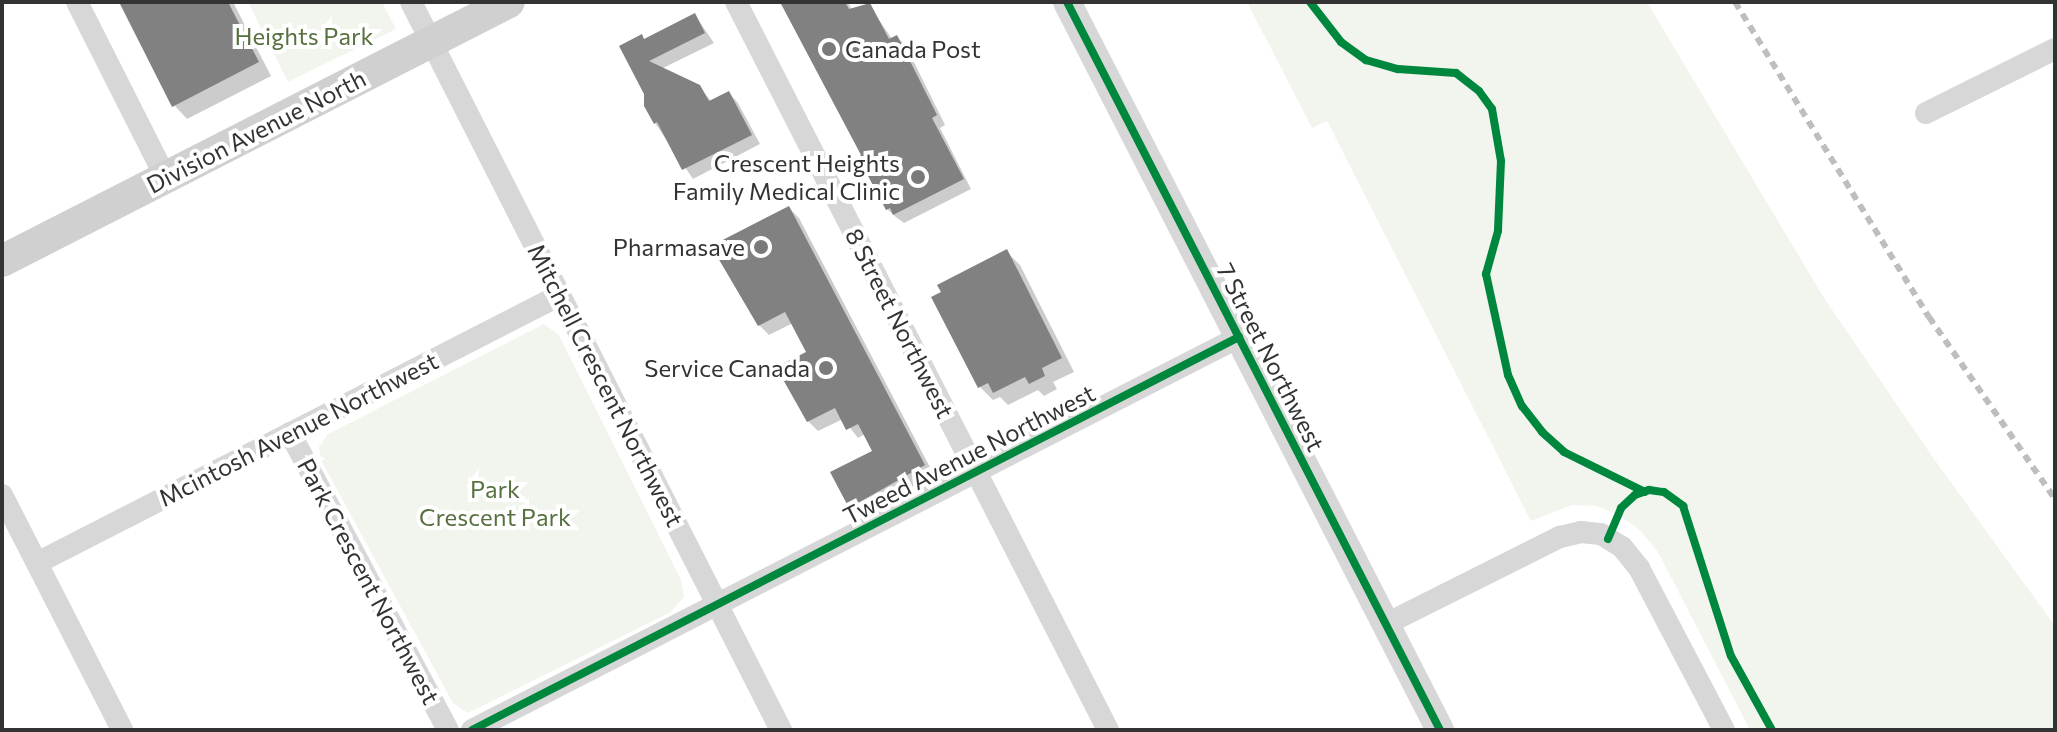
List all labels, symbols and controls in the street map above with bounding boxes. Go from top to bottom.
park label: Heights Park [234,22,374,50]
place label: Canada Post [845,35,981,63]
marker: Canada Post [820,40,838,58]
street label: Division Avenue North [142,63,370,199]
place label: Crescent Heights Family Medical Clinic [673,149,900,205]
marker: Crescent Heights Family Medical Clinic [907,166,929,188]
street label: 8 Street Northwest [840,223,960,423]
place label: Pharmasave [613,233,745,261]
marker: Pharmasave [752,238,770,256]
street label: Mitchell Crescent Northwest [522,239,690,531]
street label: 7 Street Northwest [1211,258,1331,456]
street label: Mcintosh Avenue Northwest [153,346,443,512]
place label: Service Canada [644,354,810,382]
marker: Service Canada [817,359,835,377]
street label: Tweed Avenue Northwest [838,378,1100,530]
street label: Park Crescent Northwest [292,453,446,709]
park label: Park Crescent Park [419,475,571,531]

